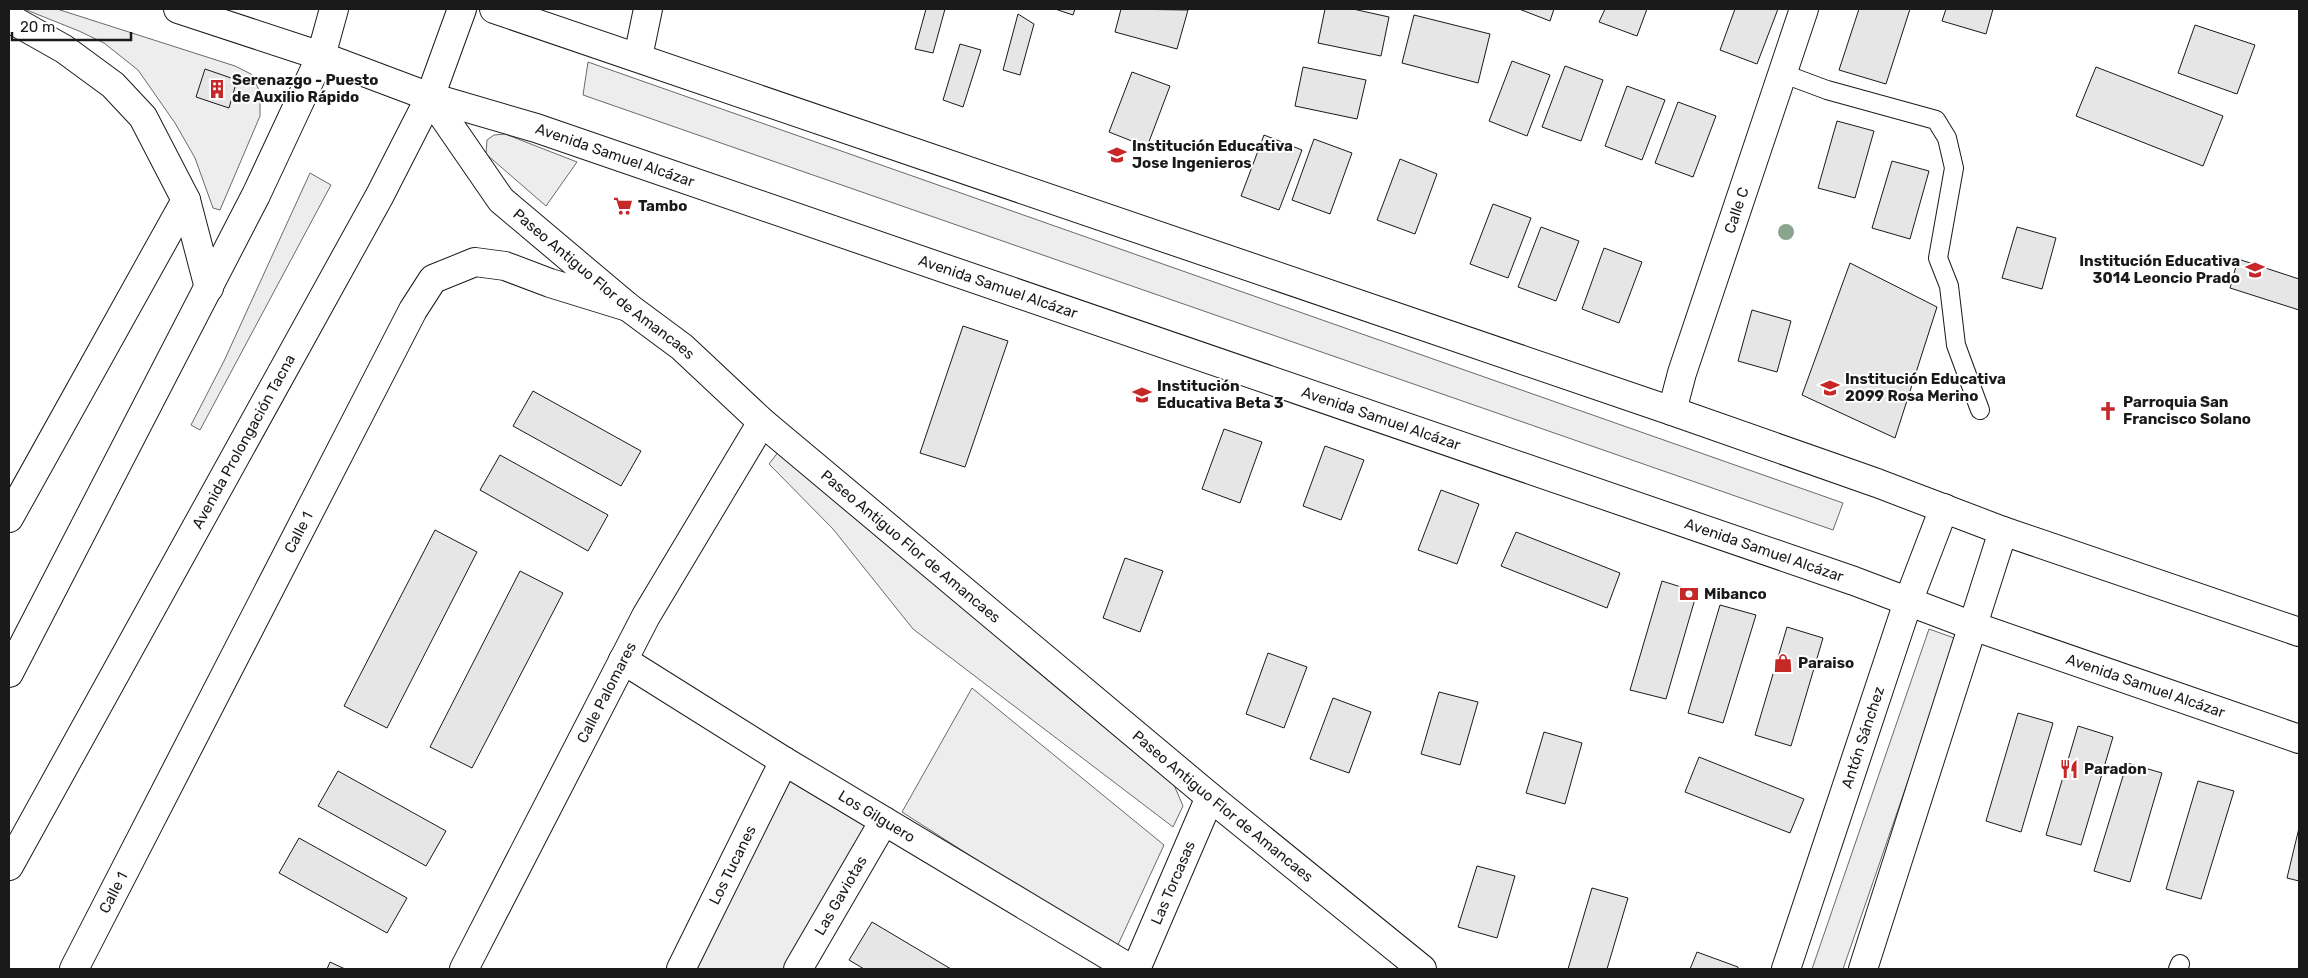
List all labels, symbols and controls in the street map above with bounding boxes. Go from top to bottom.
scale bar [12,10,131,42]
text: 20 m [20,18,55,36]
place label: Serenazgo - Puesto de Auxilio Rápido [232,71,379,106]
building icon: Serenazgo - Puesto de Auxilio Rápido [206,78,228,100]
street label: Avenida Samuel Alcázar [533,120,697,191]
place label: Institución Educativa Jose Ingenieros [1132,137,1293,172]
school or university icon: Institución Educativa Jose Ingenieros [1106,144,1128,166]
street label: Calle C [1720,185,1753,236]
supermarket icon: Tambo [612,195,634,217]
place label: Tambo [638,197,687,215]
street label: Paseo Antiguo Flor de Amancaes [509,205,699,363]
street label: Avenida Samuel Alcázar [916,251,1080,323]
place label: Institución Educativa 3014 Leoncio Prado [2079,252,2240,287]
school or university icon: Institución Educativa 3014 Leoncio Prado [2244,259,2266,281]
street label: Avenida Prolongación Tacna [188,351,299,532]
place label: Institución Educativa 2099 Rosa Merino [1845,370,2006,405]
place label: Institución Educativa Beta 3 [1157,377,1284,412]
school or university icon: Institución Educativa 2099 Rosa Merino [1819,377,1841,399]
street label: Avenida Samuel Alcázar [1299,383,1463,454]
school or university icon: Institución Educativa Beta 3 [1131,384,1153,406]
place label: Parroquia San Francisco Solano [2123,393,2251,428]
church icon: Parroquia San Francisco Solano [2097,400,2119,422]
street label: Paseo Antiguo Flor de Amancaes [817,466,1004,627]
street label: Calle 1 [281,509,317,556]
street label: Avenida Samuel Alcázar [1682,514,1846,586]
bank icon: Mibanco [1678,583,1700,605]
place label: Mibanco [1704,585,1767,603]
street label: Calle Palomares [573,639,640,746]
street label: Avenida Samuel Alcázar [2064,650,2228,722]
shop icon: Paraiso [1772,652,1794,674]
place label: Paraiso [1798,654,1854,672]
street label: Antón Sánchez [1838,684,1888,791]
street label: Paseo Antiguo Flor de Amancaes [1129,727,1317,886]
restaurant icon: Paradon [2058,758,2080,780]
place label: Paradon [2084,760,2147,778]
street label: Los Gilguero [835,787,918,846]
street label: Los Tucanes [705,822,760,908]
street label: Las Torcasas [1147,838,1199,927]
street label: Las Gaviotas [811,852,871,938]
street label: Calle 1 [95,869,131,916]

